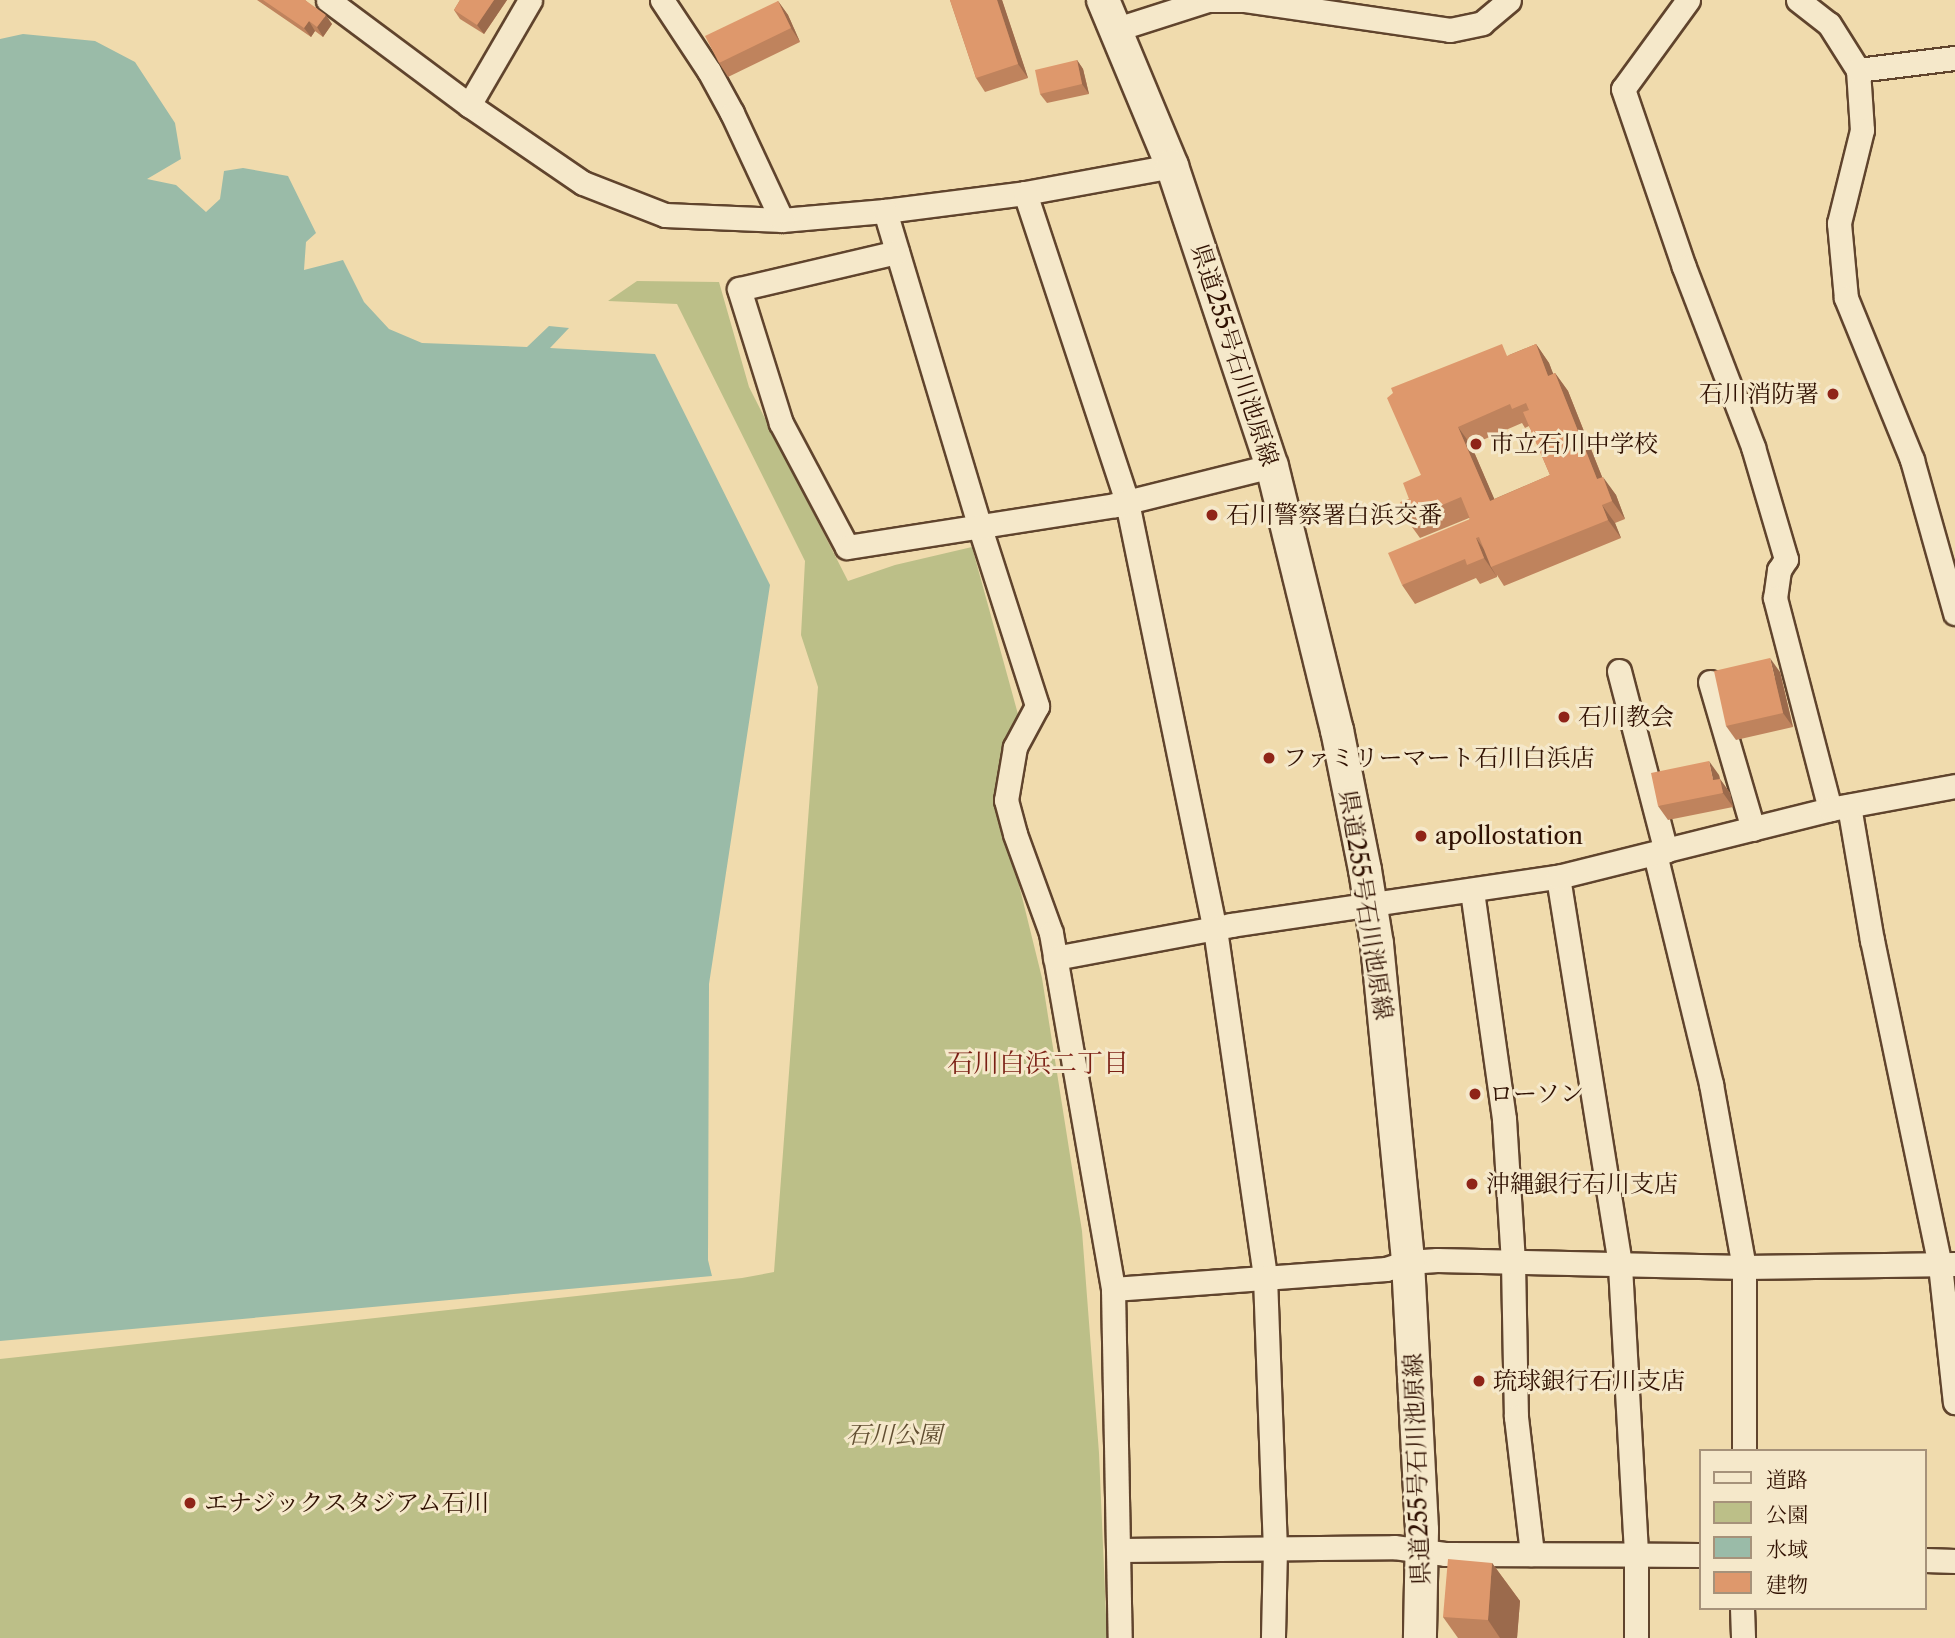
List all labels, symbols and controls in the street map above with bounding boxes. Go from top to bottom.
street label: 県道255号石川池原線 [1185,240,1285,470]
place label: 石川消防署 [1699,380,1819,408]
marker: 石川消防署 [1825,386,1841,402]
place label: 市立石川中学校 [1490,430,1658,458]
marker: 市立石川中学校 [1468,436,1484,452]
place label: 石川警察署白浜交番 [1226,501,1442,529]
marker: 石川警察署白浜交番 [1204,507,1220,523]
place label: 石川教会 [1578,703,1674,731]
marker: 石川教会 [1556,709,1572,725]
place label: ファミリーマート石川白浜店 [1283,744,1595,772]
marker: ファミリーマート石川白浜店 [1261,750,1277,766]
street label: 県道255号石川池原線 [1334,788,1398,1022]
place label: apollostation [1435,822,1583,850]
marker: apollostation [1413,828,1429,844]
district label: 石川白浜二丁目 [947,1048,1129,1080]
place label: ローソン [1489,1080,1585,1108]
marker: ローソン [1467,1086,1483,1102]
place label: 沖縄銀行石川支店 [1486,1170,1678,1198]
marker: 沖縄銀行石川支店 [1464,1176,1480,1192]
street label: 県道255号石川池原線 [1399,1353,1435,1585]
place label: 琉球銀行石川支店 [1493,1367,1685,1395]
marker: 琉球銀行石川支店 [1471,1373,1487,1389]
park label: 石川公園 [846,1421,942,1449]
legend [1700,1449,1927,1610]
text: 道路 [1766,1467,1808,1492]
place label: エナジックスタジアム石川 [204,1489,492,1517]
marker: エナジックスタジアム石川 [182,1495,198,1511]
text: 公園 [1766,1502,1808,1527]
text: 水域 [1766,1537,1808,1562]
text: 建物 [1766,1572,1808,1597]

